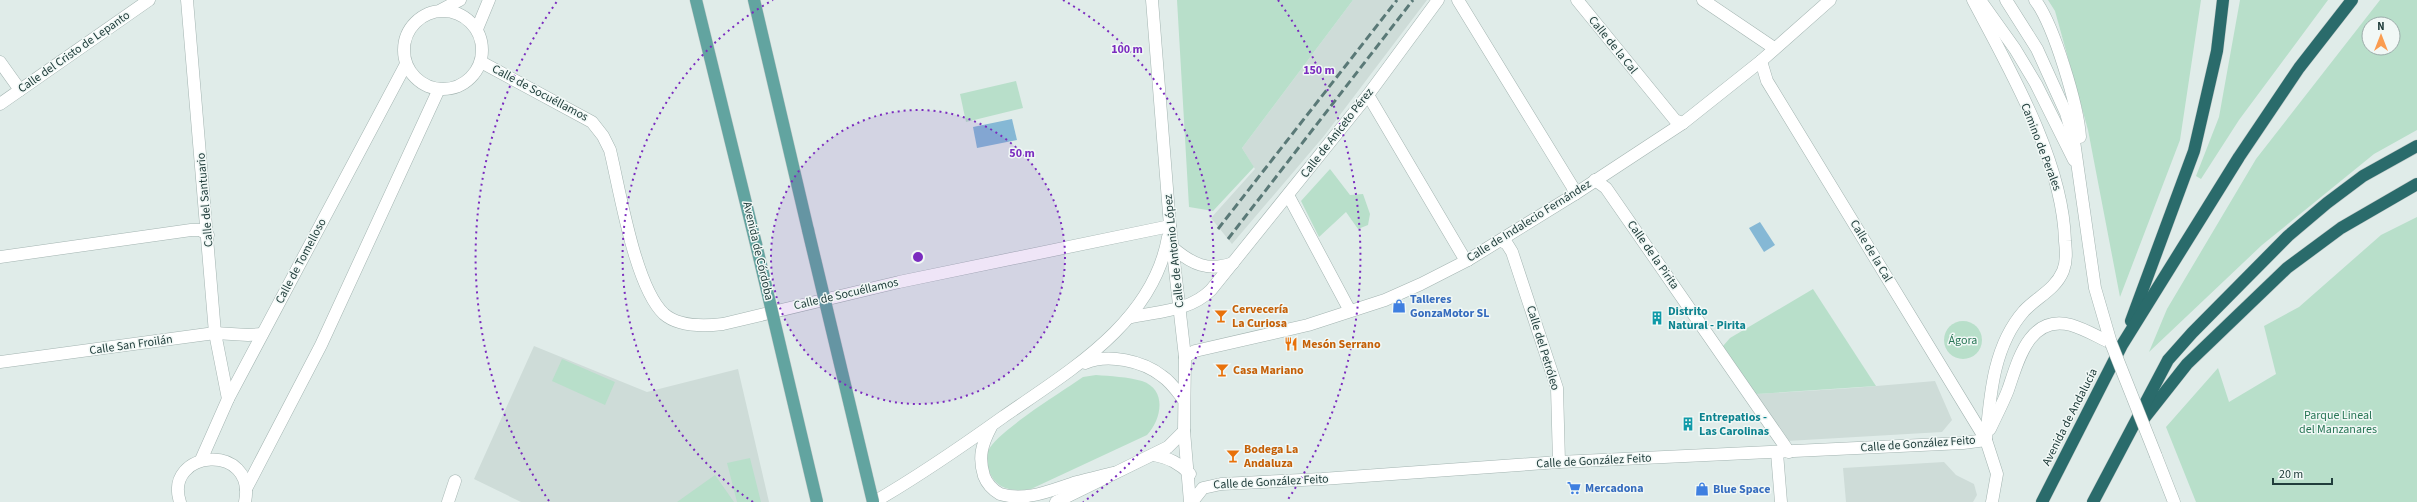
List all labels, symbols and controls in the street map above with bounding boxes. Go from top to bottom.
street label: Calle del Cristo de Lepanto [15,7,133,97]
street label: Calle de la Cal [1584,13,1642,77]
north arrow [2361,16,2401,56]
text: N [2377,19,2385,34]
text: 100 m [1111,41,1143,58]
street label: Calle de Socuéllamos [489,60,591,126]
text: 150 m [1303,62,1335,79]
street label: Calle de Aniceto Pérez [1296,84,1378,182]
street label: Camino de Perales [2016,101,2066,193]
text: 50 m [1009,145,1035,162]
street label: Calle del Santuario [192,152,218,248]
street label: Calle de Indalecio Fernández [1463,176,1595,266]
street label: Calle de Antonio López [1160,193,1188,309]
street label: Avenida de Córdoba [738,200,778,302]
street label: Calle de Tomelloso [271,215,331,307]
street label: Calle de la Pirita [1623,217,1683,293]
street label: Calle de la Cal [1846,217,1896,285]
centre of rings [911,250,925,264]
street label: Calle de Socuéllamos [792,274,900,314]
place label: Talleres GonzaMotor SL [1410,291,1489,322]
shop icon: Talleres GonzaMotor SL [1391,298,1407,314]
place label: Cervecería La Curiosa [1232,301,1288,332]
street label: Calle del Petróleo [1522,303,1564,393]
place label: Distrito Natural - Pirita [1668,303,1746,334]
bar icon: Cervecería La Curiosa [1213,308,1229,324]
building icon: Distrito Natural - Pirita [1649,310,1665,326]
street label: Calle San Froilán [88,331,174,359]
park label: Ágora [1949,332,1977,349]
restaurant icon: Mesón Serrano [1283,336,1299,352]
place label: Mesón Serrano [1302,336,1381,353]
bar icon: Casa Mariano [1214,362,1230,378]
place label: Casa Mariano [1233,362,1304,379]
street label: Avenida de Andalucía [2038,365,2102,469]
park label: Parque Lineal del Manzanares [2299,407,2377,438]
place label: Entrepatios - Las Carolinas [1699,409,1769,440]
building icon: Entrepatios - Las Carolinas [1680,416,1696,432]
street label: Calle de González Feito [1860,431,1976,457]
place label: Bodega La Andaluza [1243,441,1298,472]
bar icon: Bodega La Andaluza [1225,448,1241,464]
street label: Calle de González Feito [1536,449,1652,473]
scale bar [2273,460,2332,486]
text: 20 m [2279,466,2303,483]
street label: Calle de González Feito [1213,470,1329,494]
supermarket icon: Mercadona [1566,480,1582,496]
place label: Mercadona [1585,480,1644,497]
shop icon: Blue Space [1694,481,1710,497]
place label: Blue Space [1713,481,1770,498]

